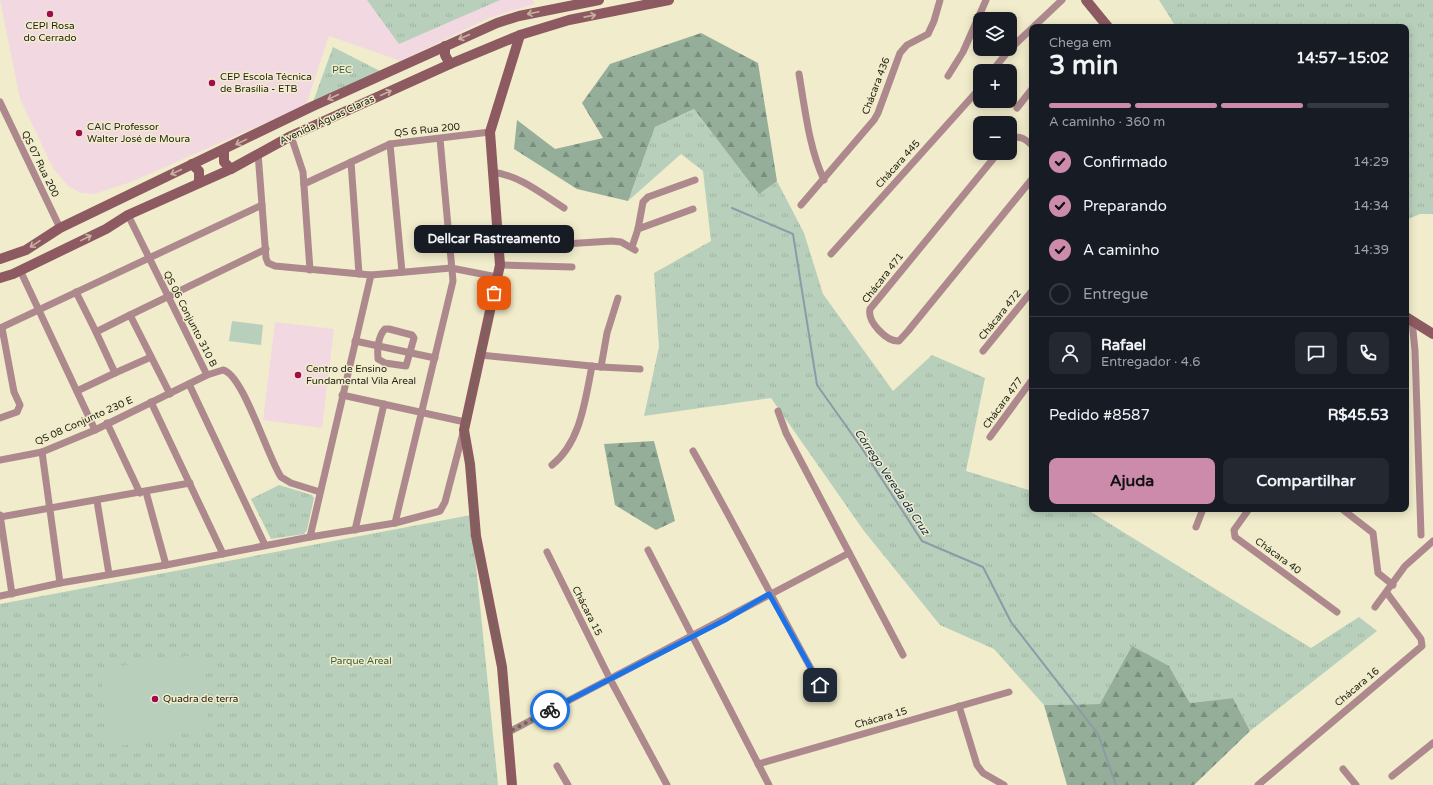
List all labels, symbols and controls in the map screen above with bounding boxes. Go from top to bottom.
marker: CEPI Rosa do Cerrado [45,9,55,19]
one-way arrow [527,10,540,18]
one-way arrow [583,12,596,20]
map controls [973,12,1017,160]
button: layers [973,12,1017,56]
place label: CEPI Rosa do Cerrado [23,20,77,44]
one-way arrow [459,34,471,41]
text: Chega em [1049,35,1112,51]
text: 14:57–15:02 [1296,49,1389,67]
text: 3 min [1049,50,1118,81]
street label: Chácara 436 [860,56,892,116]
park label: PEC [332,64,352,76]
button: + [973,64,1017,108]
place label: CEP Escola Técnica de Brasília - ETB [220,71,312,95]
marker: CEP Escola Técnica de Brasília - ETB [207,78,217,88]
one-way arrow [379,89,391,96]
street label: Avenida Águas Claras [278,93,376,147]
one-way arrow [328,94,340,101]
text: A caminho · 360 m [1049,114,1165,130]
button: − [973,116,1017,160]
place label: CAIC Professor Walter José de Moura [87,121,190,145]
street label: QS 6 Rua 200 [394,121,460,139]
marker: CAIC Professor Walter José de Moura [74,128,84,138]
street label: QS 07 Rua 200 [19,129,61,199]
street label: Chácara 445 [873,138,923,190]
one-way arrow [235,139,247,146]
icon: check [1049,151,1071,173]
text: Confirmado [1083,153,1167,171]
text: 14:29 [1353,154,1389,170]
one-way arrow [170,169,182,176]
icon: check [1049,195,1071,217]
text: Preparando [1083,197,1167,215]
text: 14:34 [1353,198,1389,214]
callout: Dellcar Rastreamento [414,225,574,253]
text: Dellcar Rastreamento [428,231,560,247]
one-way arrow [80,234,92,241]
icon: check [1049,239,1071,261]
one-way arrow [30,240,41,248]
text: A caminho [1083,241,1159,259]
text: 14:39 [1353,242,1389,258]
street label: Chácara 471 [860,250,906,306]
street label: QS 06 Conjunto 310 B [161,269,220,369]
pin [477,276,511,310]
icon: bag [483,282,505,304]
text: Entregue [1083,285,1148,303]
street label: Chácara 472 [976,288,1024,342]
button: person [1049,332,1091,374]
button: chat [1295,332,1337,374]
button: phone [1347,332,1389,374]
text: Rafael [1101,336,1146,354]
text: Entregador · 4.6 [1101,354,1201,370]
place label: Centro de Ensino Fundamental Vila Areal [306,363,416,387]
marker: Centro de Ensino Fundamental Vila Areal [293,370,303,380]
street label: Chácara 477 [980,375,1026,431]
street label: QS 08 Conjunto 230 E [33,394,135,448]
text: Pedido #8587 [1049,406,1150,424]
text: R$45.53 [1328,406,1389,424]
water label: Córrego Vereda da Cruz [852,427,933,539]
button: Ajuda [1049,458,1215,504]
button: Compartilhar [1223,458,1389,504]
street label: Chácara 40 [1253,535,1303,577]
street label: Chácara 15 [569,584,605,638]
park label: Parque Areal [330,655,392,667]
street label: Chácara 16 [1332,665,1382,709]
pin [803,668,837,702]
icon: home [809,674,831,696]
courier [530,690,570,730]
place label: Quadra de terra [163,693,238,705]
marker: Quadra de terra [150,694,160,704]
icon: bike [539,699,561,721]
street label: Chácara 15 [853,705,909,731]

